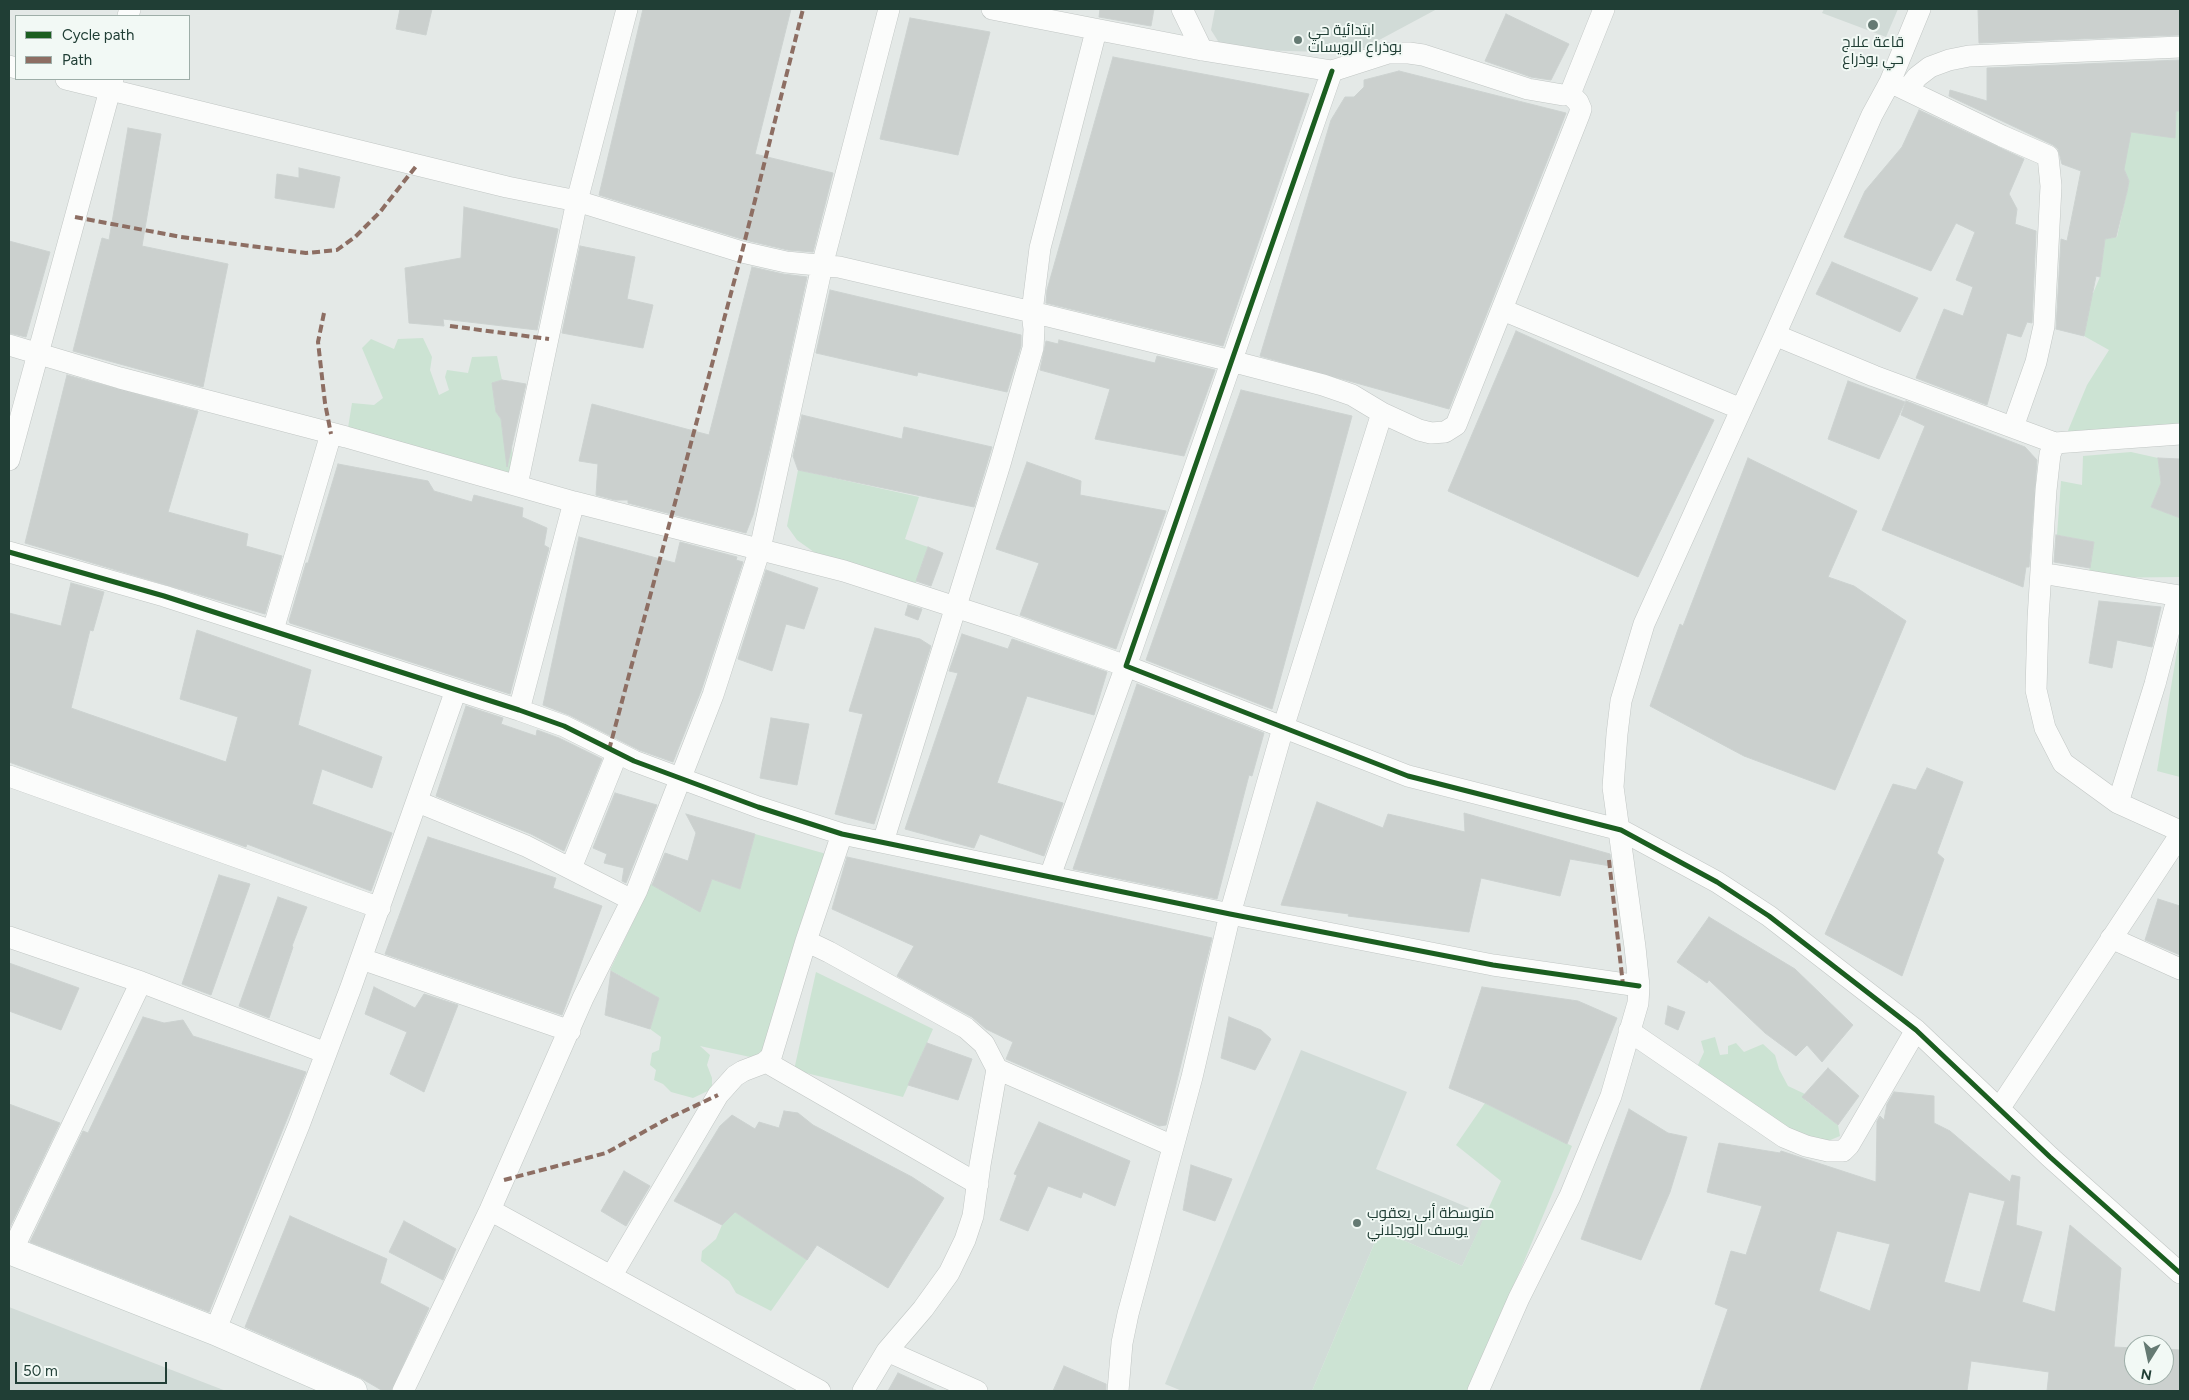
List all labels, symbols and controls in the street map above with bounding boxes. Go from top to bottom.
legend [15,15,190,80]
marker: قاعة علاج حي بوذراع [1866,18,1880,32]
place label: ابتدائية حي بوذراع الرويسات [1308,22,1402,57]
text: Cycle path [62,26,134,44]
marker: ابتدائية حي بوذراع الرويسات [1292,34,1304,46]
place label: قاعة علاج حي بوذراع [1842,34,1904,69]
text: Path [62,51,92,69]
place label: متوسطة أبي يعقوب يوسف الورجلاني [1367,1205,1494,1240]
marker: متوسطة أبي يعقوب يوسف الورجلاني [1351,1217,1363,1229]
north arrow [2124,1335,2174,1385]
scale bar [18,1352,170,1384]
text: 50 m [23,1362,58,1380]
text: N [2140,1365,2153,1384]

